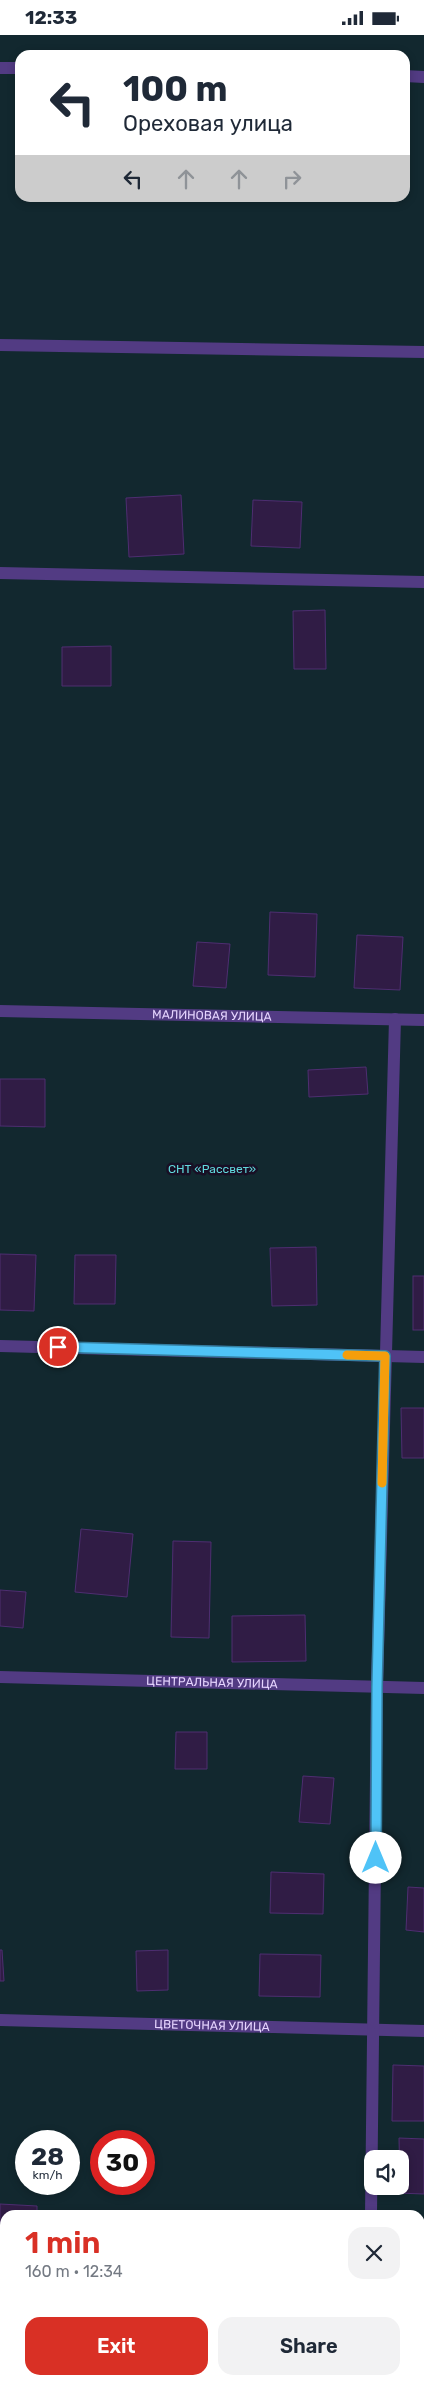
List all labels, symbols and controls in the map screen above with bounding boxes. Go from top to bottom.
text: 12:33 [25,6,77,29]
text: 100 m [123,68,228,110]
icon: left [40,70,105,135]
text: Ореховая улица [123,110,293,137]
icon: left [119,165,147,193]
icon: ahead [172,165,200,193]
icon: ahead [225,165,253,193]
icon: right [278,165,306,193]
street label: МАЛИНОВАЯ УЛИЦА [152,1007,272,1024]
park label: СНТ «Рассвет» [168,1162,256,1176]
pin [37,1326,79,1368]
icon: arrive [44,1333,72,1361]
street label: ЦЕНТРАЛЬНАЯ УЛИЦА [146,1674,278,1691]
position arrow [349,1831,401,1883]
street label: ЦВЕТОЧНАЯ УЛИЦА [154,2017,270,2034]
speed limit sign: 30 [90,2130,155,2195]
text: 28 [31,2142,64,2171]
map controls [364,2150,409,2195]
button: sound [364,2150,409,2195]
text: km/h [33,2168,62,2182]
text: 1 min [25,2225,100,2261]
button: close [348,2227,400,2279]
text: 160 m · 12:34 [25,2262,123,2281]
button: Exit [25,2317,208,2375]
button: Share [218,2317,400,2375]

